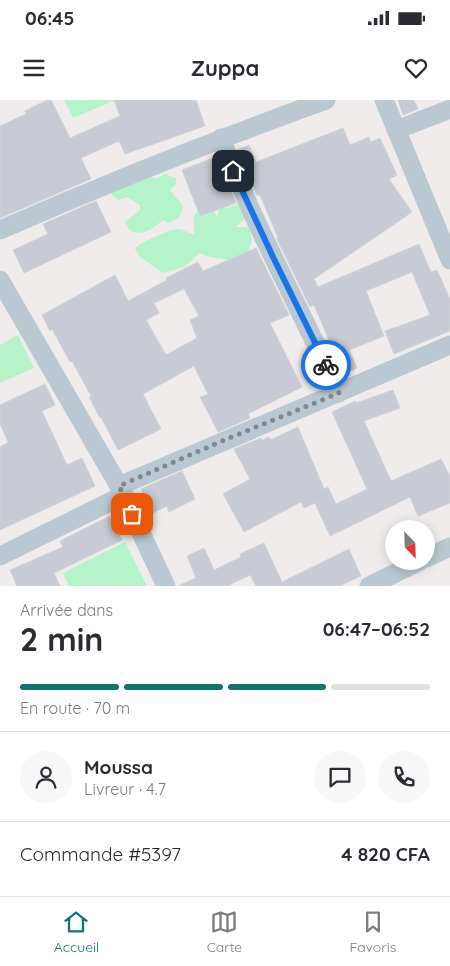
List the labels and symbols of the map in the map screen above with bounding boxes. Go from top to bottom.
pin [212,150,254,192]
courier [301,340,351,390]
pin [111,493,153,535]
north arrow [385,520,435,570]

